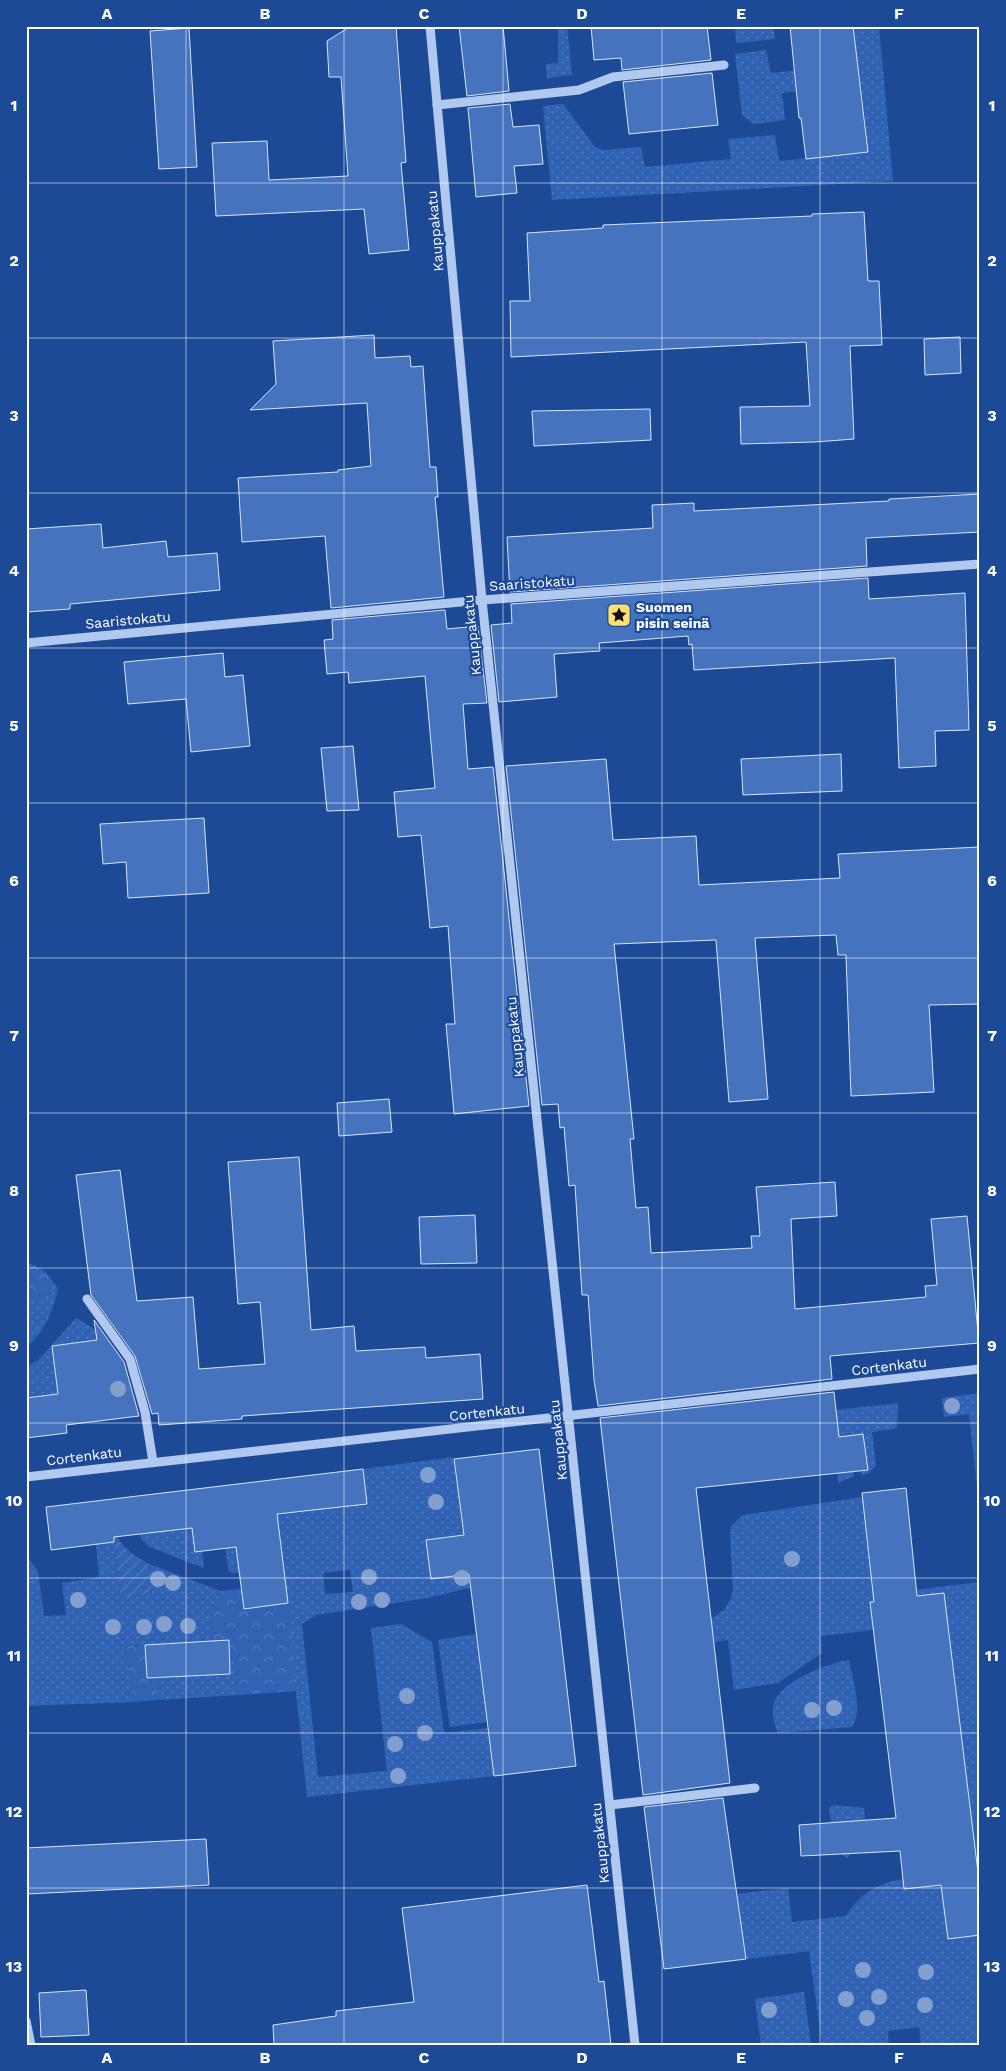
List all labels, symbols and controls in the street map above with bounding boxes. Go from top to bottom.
text: A [102,4,113,23]
text: B [260,4,271,23]
text: C [419,4,430,23]
text: D [576,4,588,23]
text: E [736,4,746,23]
text: F [894,4,904,23]
text: 1 [11,96,17,115]
text: 1 [989,96,995,115]
street label: Kauppakatu [424,190,446,272]
text: 2 [9,251,19,270]
text: 2 [987,251,997,270]
text: 3 [9,406,19,425]
text: 3 [987,406,997,425]
text: 4 [9,561,19,580]
text: 4 [987,561,997,580]
street label: Saaristokatu [489,572,575,594]
street label: Kauppakatu [460,594,484,676]
place label: Suomen pisin seinä [636,599,710,631]
place icon: Suomen pisin seinä [606,602,632,628]
street label: Saaristokatu [85,608,171,632]
text: 5 [9,716,19,735]
text: 5 [987,716,997,735]
text: 6 [9,871,19,890]
text: 6 [987,871,997,890]
street label: Kauppakatu [503,996,527,1078]
text: 7 [9,1026,19,1045]
text: 7 [987,1026,997,1045]
text: 8 [9,1181,19,1200]
text: 8 [987,1181,997,1200]
text: 9 [9,1336,19,1355]
text: 9 [987,1336,997,1355]
street label: Cortenkatu [850,1353,928,1379]
street label: Kauppakatu [546,1399,570,1481]
street label: Cortenkatu [448,1400,526,1424]
street label: Cortenkatu [45,1443,123,1469]
text: 10 [5,1491,23,1510]
text: 10 [983,1491,1001,1510]
text: 11 [7,1646,21,1665]
text: 11 [985,1646,999,1665]
text: 12 [6,1802,22,1821]
street label: Kauppakatu [588,1802,612,1884]
text: 12 [984,1802,1000,1821]
text: 13 [6,1957,22,1976]
text: 13 [984,1957,1000,1976]
text: A [102,2048,113,2067]
text: B [260,2048,271,2067]
text: C [419,2048,430,2067]
text: D [576,2048,588,2067]
text: E [736,2048,746,2067]
text: F [894,2048,904,2067]

